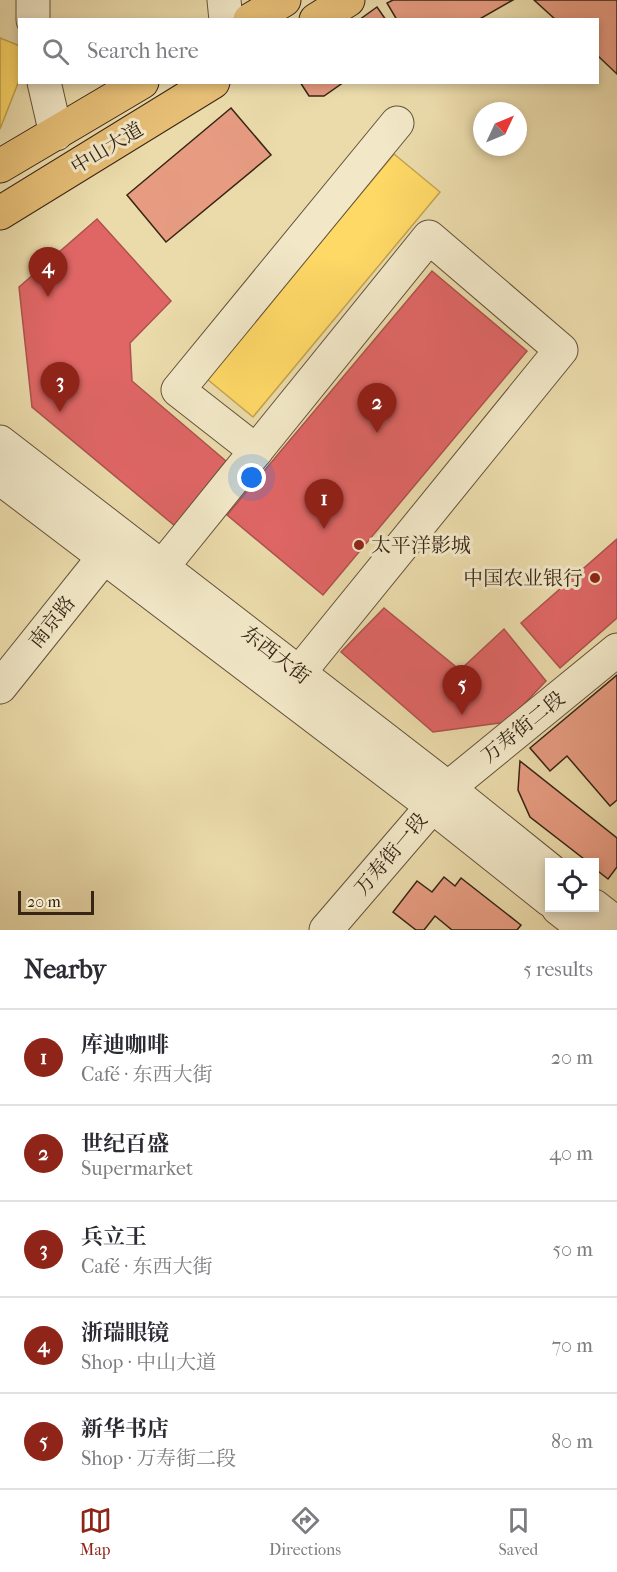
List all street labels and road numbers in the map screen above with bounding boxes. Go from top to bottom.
street label: 中山大道 [67,118,147,178]
street label: 南京路 [24,591,80,653]
street label: 东西大街 [237,621,315,689]
street label: 万寿街二段 [477,687,569,767]
street label: 万寿街一段 [350,808,432,900]

